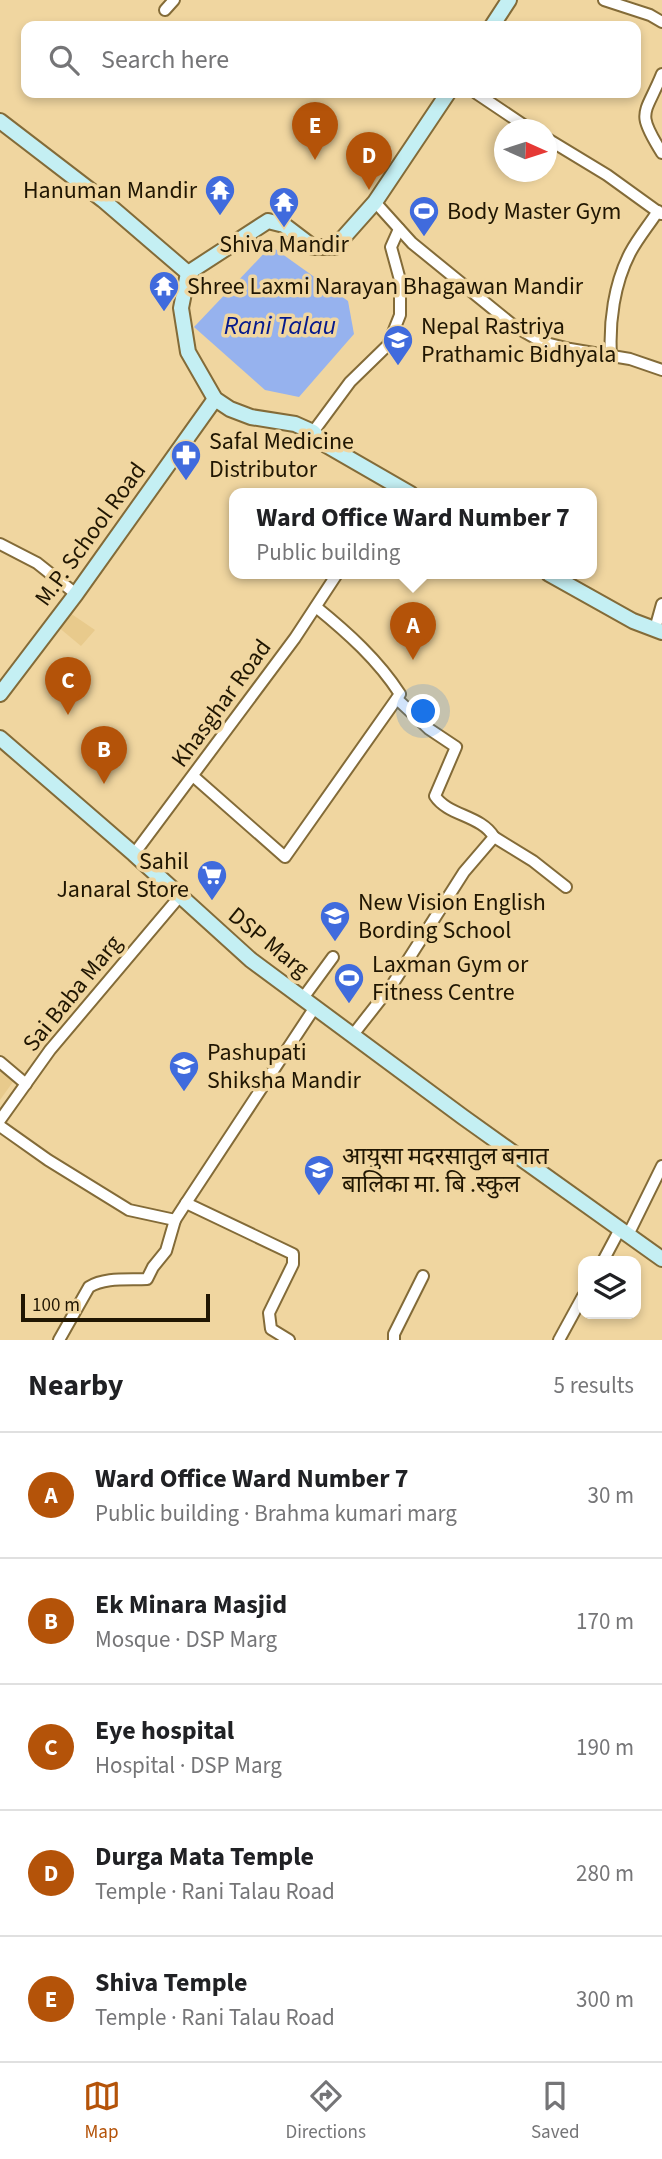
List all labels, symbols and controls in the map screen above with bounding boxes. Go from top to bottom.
search box [21,21,641,98]
icon: search [45,41,83,79]
text: Search here [101,41,229,78]
pin: E [292,102,338,160]
north arrow [494,119,557,182]
pin: D [346,132,392,190]
place label: Hanuman Mandir [23,173,198,208]
temple icon: Hanuman Mandir [203,173,237,217]
temple icon: Shiva Mandir [267,185,301,229]
sports icon: Body Master Gym [407,194,441,238]
place label: Body Master Gym [447,194,621,229]
place label: Shiva Mandir [219,227,349,262]
temple icon: Shree Laxmi Narayan Bhagawan Mandir [147,269,181,313]
place label: Shree Laxmi Narayan Bhagawan Mandir [187,269,584,304]
water label: Rani Talau [224,307,336,344]
place label: Nepal Rastriya Prathamic Bidhyala [421,309,616,372]
school or university icon: Nepal Rastriya Prathamic Bidhyala [381,323,415,367]
place label: Safal Medicine Distributor [209,424,354,487]
pharmacy icon: Safal Medicine Distributor [169,438,203,482]
street label: M.P. School Road [26,455,155,613]
popup [229,488,597,579]
text: Ward Office Ward Number 7 [256,499,570,536]
text: Public building [256,536,400,569]
pin: A [390,602,436,660]
street label: Khasghar Road [163,632,280,775]
pin: C [45,657,91,715]
your location [406,694,440,728]
pin: B [81,726,127,784]
place label: Sahil Janaral Store [56,844,189,907]
supermarket icon: Sahil Janaral Store [195,858,229,902]
place label: New Vision English Bording School [358,885,546,948]
street label: DSP Marg [220,899,317,986]
school or university icon: New Vision English Bording School [318,899,352,943]
street label: Sai Baba Marg [14,927,130,1059]
place label: Laxman Gym or Fitness Centre [372,947,529,1010]
sports icon: Laxman Gym or Fitness Centre [332,961,366,1005]
place label: Pashupati Shiksha Mandir [207,1035,362,1098]
school or university icon: Pashupati Shiksha Mandir [167,1049,201,1093]
place label: आयुसा मदरसातुल बनात बालिका मा. बि .स्कुल [342,1139,550,1202]
school or university icon: आयुसा मदरसातुल बनात बालिका मा. बि .स्कुल [302,1153,336,1197]
map controls [578,1256,641,1319]
button: layers [578,1256,641,1319]
scale bar [21,1291,210,1323]
text: 100 m [32,1292,80,1319]
text: Nearby [28,1364,123,1407]
text: 5 results [554,1369,634,1402]
text: Ward Office Ward Number 7 [95,1460,409,1497]
text: A [44,1479,58,1512]
text: 30 m [587,1479,634,1512]
text: Public building · Brahma kumari marg [95,1497,457,1530]
text: Ek Minara Masjid [95,1586,287,1623]
text: B [44,1605,58,1638]
text: 170 m [576,1605,634,1638]
text: Mosque · DSP Marg [95,1623,277,1656]
text: Eye hospital [95,1712,234,1749]
text: C [44,1731,58,1764]
text: 190 m [576,1731,634,1764]
text: Hospital · DSP Marg [95,1749,282,1782]
text: Durga Mata Temple [95,1838,314,1875]
text: D [44,1857,58,1890]
text: 280 m [576,1857,634,1890]
text: Temple · Rani Talau Road [95,1875,335,1908]
text: Shiva Temple [95,1964,248,2001]
text: E [45,1983,57,2016]
text: 300 m [576,1983,634,2016]
text: Temple · Rani Talau Road [95,2001,335,2034]
tab: Map [83,2077,121,2146]
tab: Directions [286,2077,366,2146]
tab: Saved [531,2077,579,2146]

